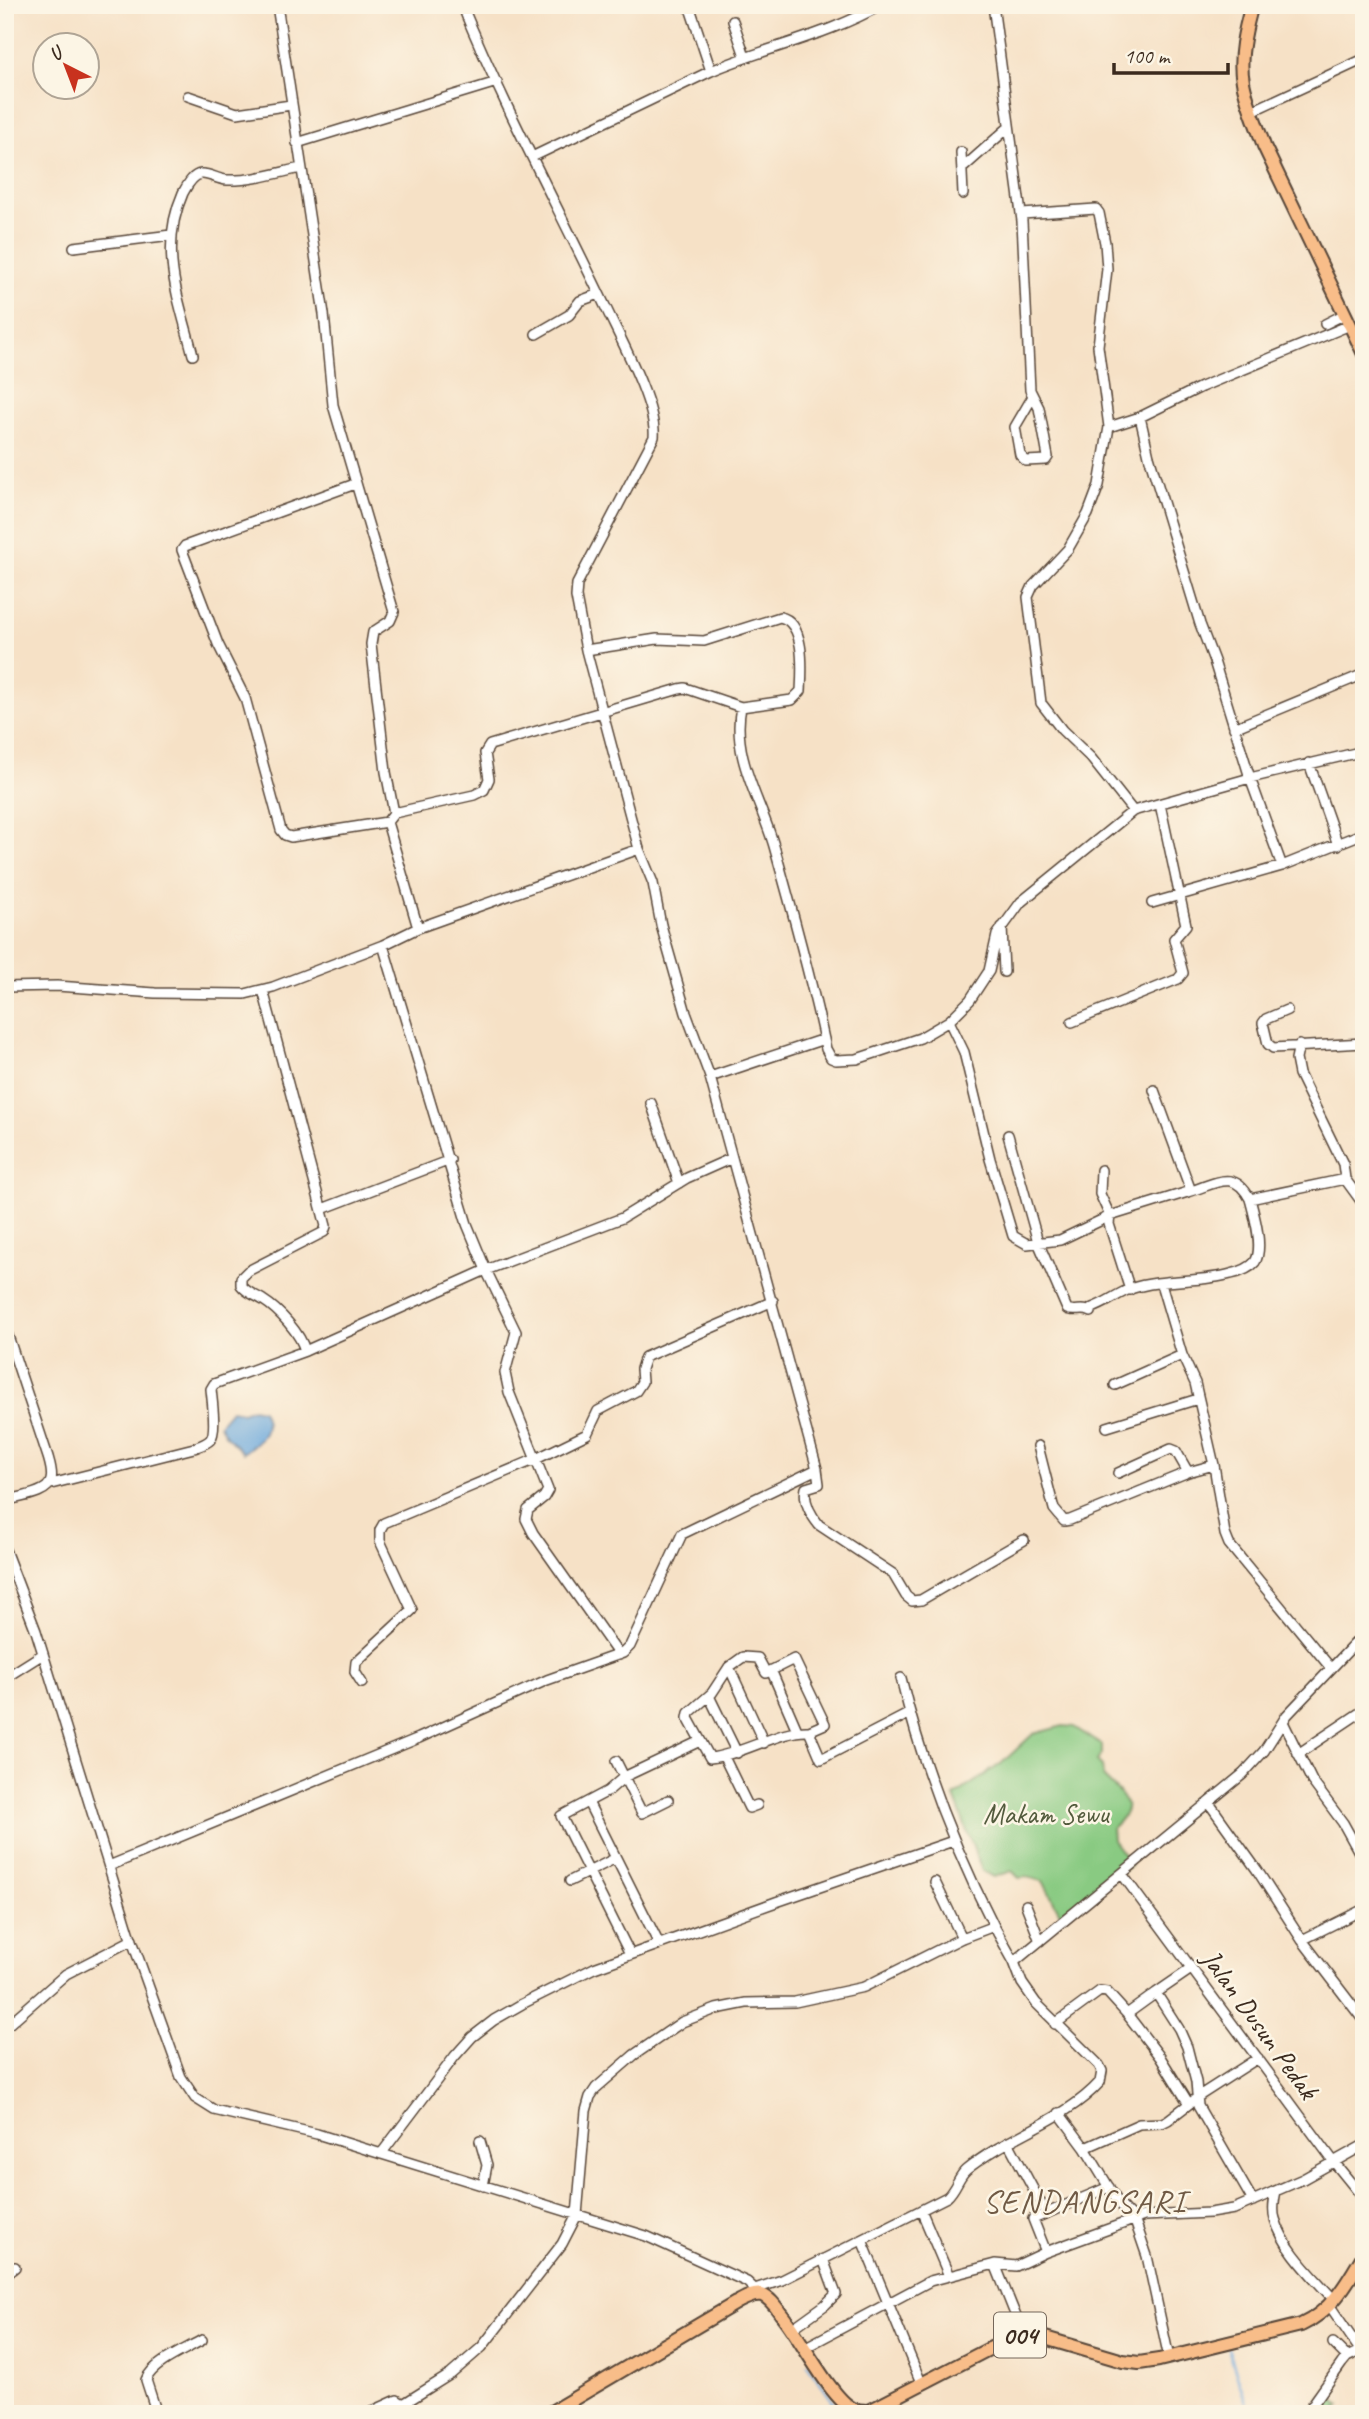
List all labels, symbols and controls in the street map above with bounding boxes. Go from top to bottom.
north arrow [32,32,102,102]
scale bar [1114,32,1227,76]
text: U [44,40,70,66]
text: 100 m [1124,43,1171,69]
park label: Makam Sewu [983,1796,1110,1831]
street label: Jalan Dusun Pedak [1193,1941,1327,2107]
district label: SENDANGSARI [983,2181,1192,2222]
road number: 004 [994,2312,1046,2358]

